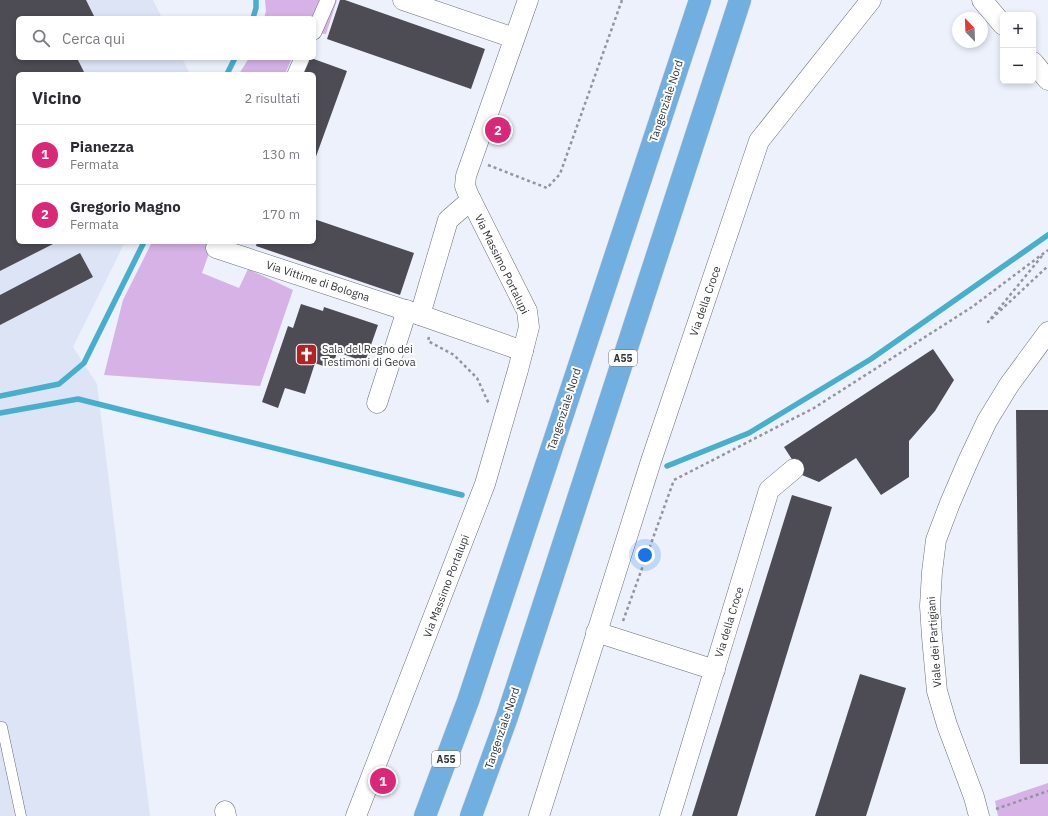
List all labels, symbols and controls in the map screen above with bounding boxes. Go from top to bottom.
north arrow [952,12,988,48]
map controls [1000,12,1036,84]
button: + [1000,12,1036,48]
search box [16,16,316,60]
icon: search [30,27,52,49]
text: Cerca qui [62,29,125,48]
button: − [1000,48,1036,84]
street label: Tangenziale Nord [646,58,686,144]
text: Vicino [32,87,81,109]
text: 2 risultati [245,90,300,107]
pin: 2 [485,115,511,145]
text: Pianezza [70,137,134,156]
text: 1 [41,146,49,163]
text: 130 m [262,146,300,163]
text: Fermata [70,156,119,173]
text: Gregorio Magno [70,197,181,216]
text: 2 [41,206,49,223]
text: 170 m [262,206,300,223]
street label: Via Massimo Portalupi [472,212,532,316]
text: Fermata [70,216,119,233]
street label: Via Vittime di Bologna [264,258,372,304]
street label: Via della Croce [686,264,724,338]
church icon: Sala del Regno dei Testimoni di Geova [294,342,320,368]
place label: Sala del Regno dei Testimoni di Geova [322,342,416,369]
road number: A55 [609,350,637,366]
street label: Tangenziale Nord [544,366,584,452]
street label: Via Massimo Portalupi [420,532,472,640]
your location [635,545,655,565]
street label: Via della Croce [712,585,746,659]
street label: Viale dei Partigiani [924,596,944,688]
street label: Tangenziale Nord [481,685,523,771]
road number: A55 [432,751,460,767]
pin: 1 [370,766,396,796]

